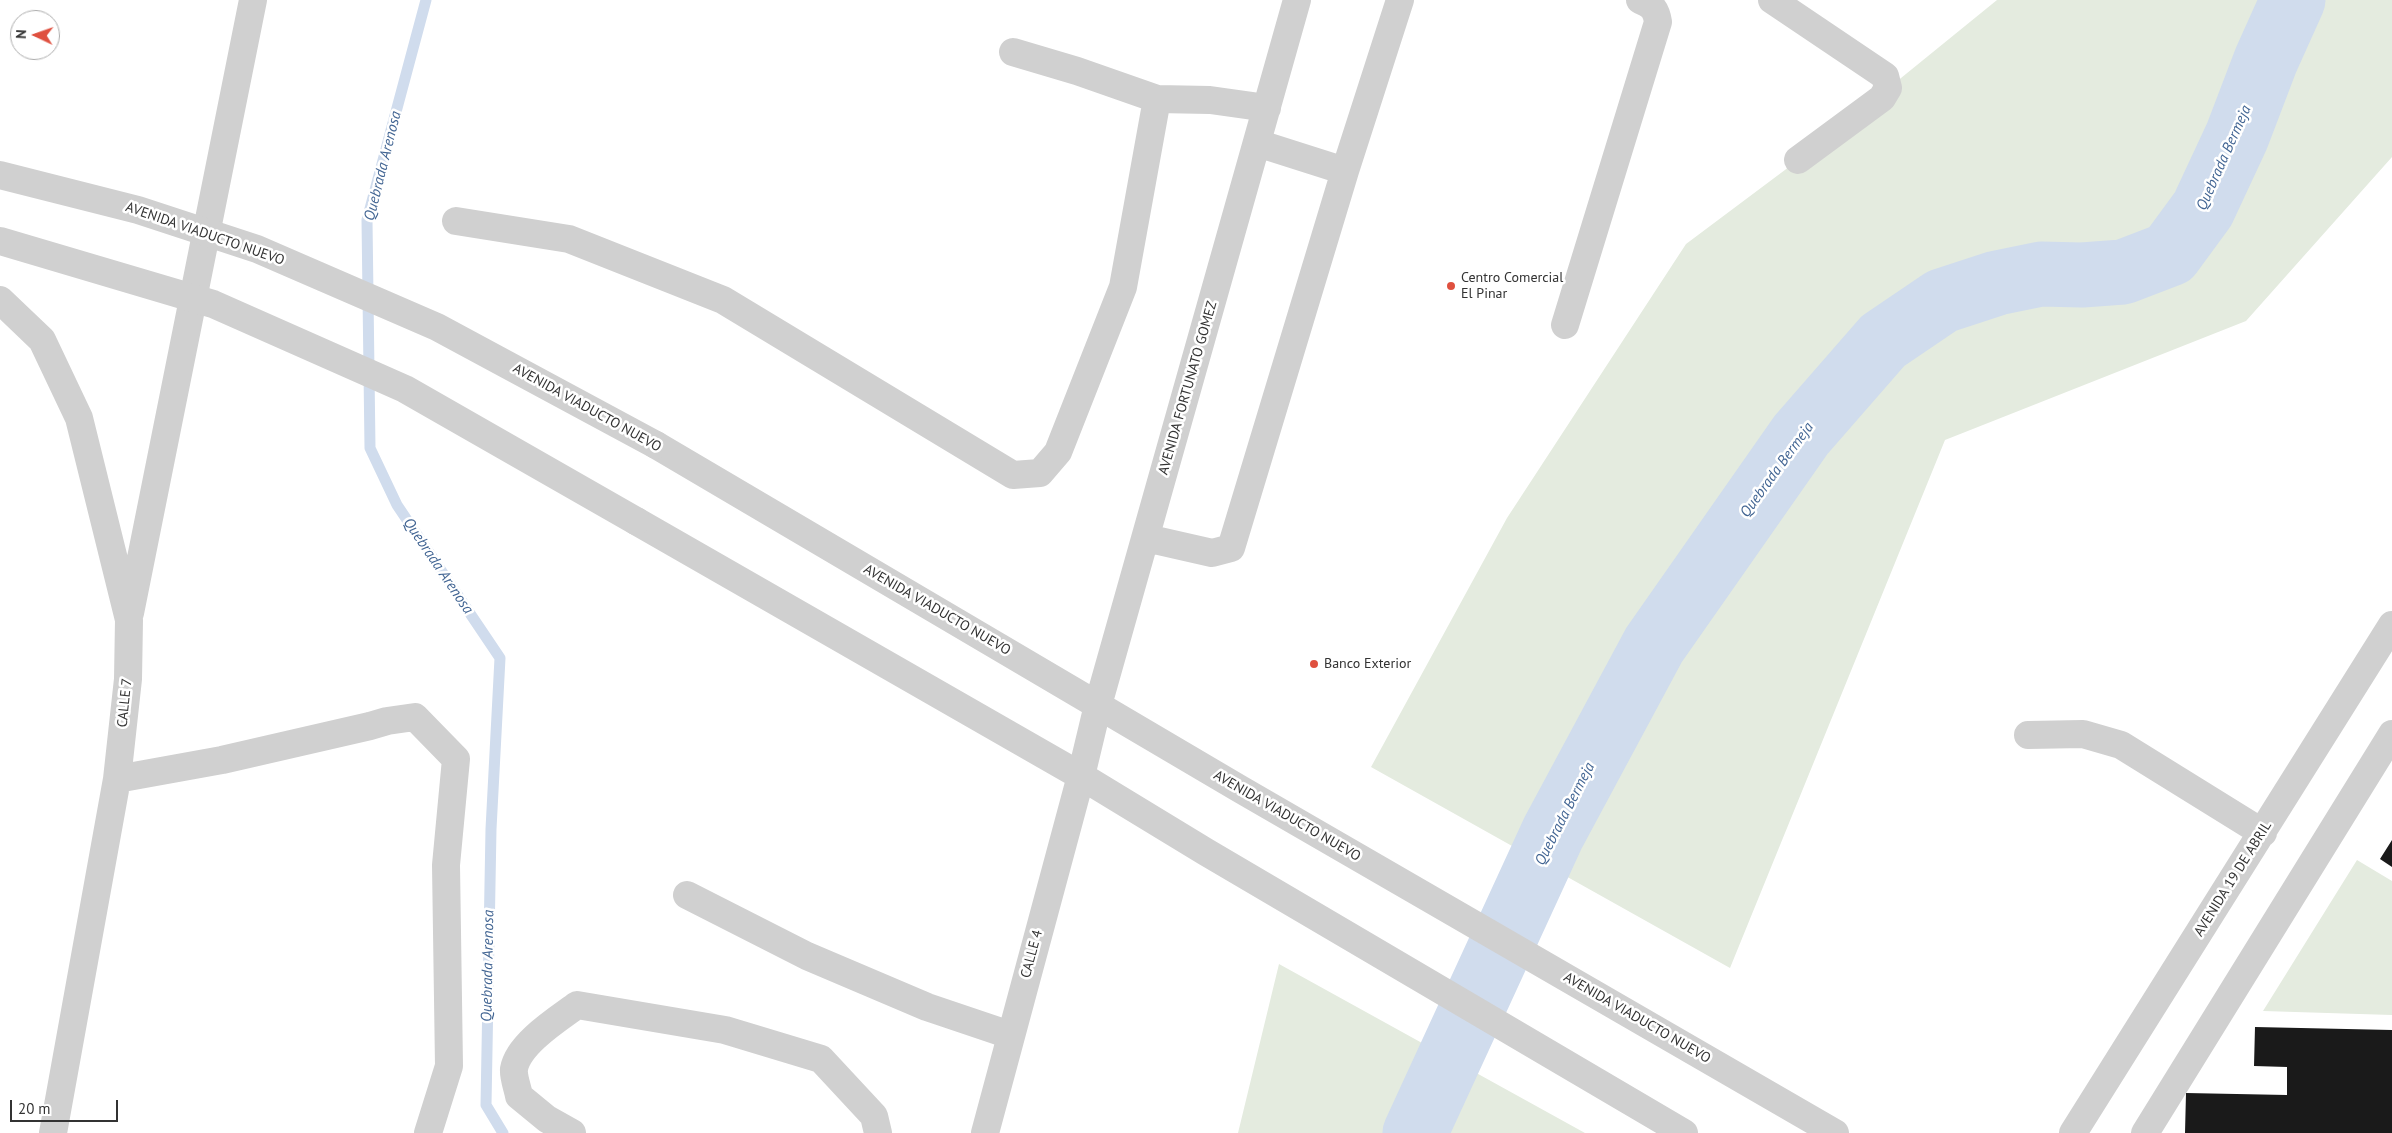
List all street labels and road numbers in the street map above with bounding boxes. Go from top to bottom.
street label: AVENIDA VIADUCTO NUEVO [123,199,287,269]
street label: AVENIDA FORTUNATO GOMEZ [1155,299,1221,477]
street label: AVENIDA VIADUCTO NUEVO [510,360,664,456]
street label: AVENIDA VIADUCTO NUEVO [860,561,1014,659]
street label: CALLE 7 [114,678,136,728]
street label: AVENIDA VIADUCTO NUEVO [1210,767,1364,865]
street label: AVENIDA 19 DE ABRIL [2191,818,2275,940]
street label: CALLE 4 [1018,928,1046,980]
street label: AVENIDA VIADUCTO NUEVO [1560,969,1714,1067]

